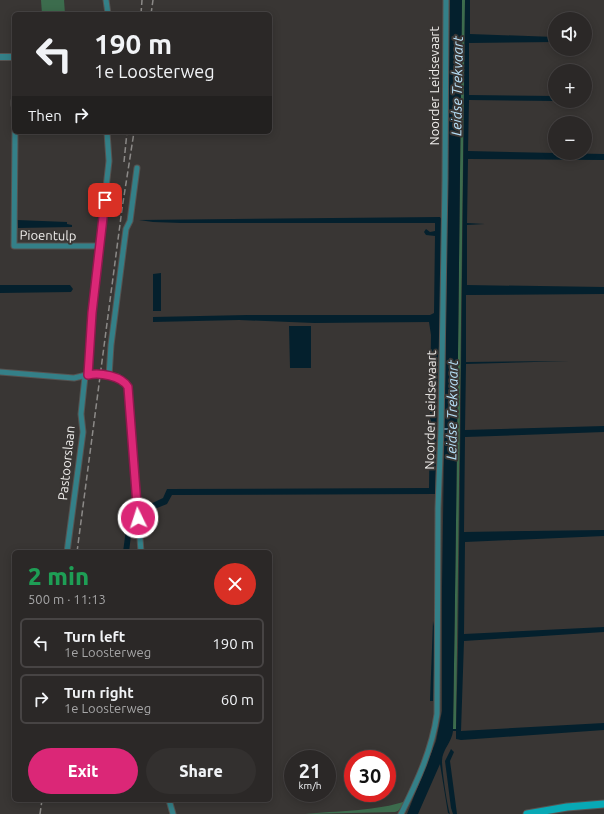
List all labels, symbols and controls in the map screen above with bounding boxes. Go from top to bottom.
map controls [548,12,592,160]
button: sound [548,12,592,56]
street label: Noorder Leidsevaart [427,26,441,146]
icon: left [28,28,80,80]
text: 190 m [94,28,172,59]
water label: Leidse Trekvaart [448,35,466,136]
text: 1e Loosterweg [94,61,215,81]
button: + [548,64,592,108]
icon: right [70,104,92,126]
text: Then [28,107,62,124]
button: − [548,116,592,160]
pin [88,183,122,217]
icon: arrive [94,189,116,211]
street label: Pioentulp [20,228,76,242]
street label: Noorder Leidsevaart [422,350,438,470]
water label: Leidse Trekvaart [443,359,461,460]
street label: Pastoorslaan [55,425,77,501]
position arrow [117,497,159,539]
text: 2 min [28,563,89,590]
button: close [214,563,256,605]
text: 500 m · 11:13 [28,592,106,606]
text: Turn left [64,628,125,645]
icon: left [30,632,52,654]
text: 190 m [212,635,254,652]
text: 1e Loosterweg [64,645,151,659]
text: Turn right [64,684,134,701]
icon: right [30,688,52,710]
text: 60 m [221,691,254,708]
text: 1e Loosterweg [64,701,151,715]
button: Exit [28,748,138,794]
button: Share [146,748,256,794]
speed limit sign: 30 [344,750,396,802]
text: 21 [299,759,321,782]
text: km/h [298,780,322,791]

